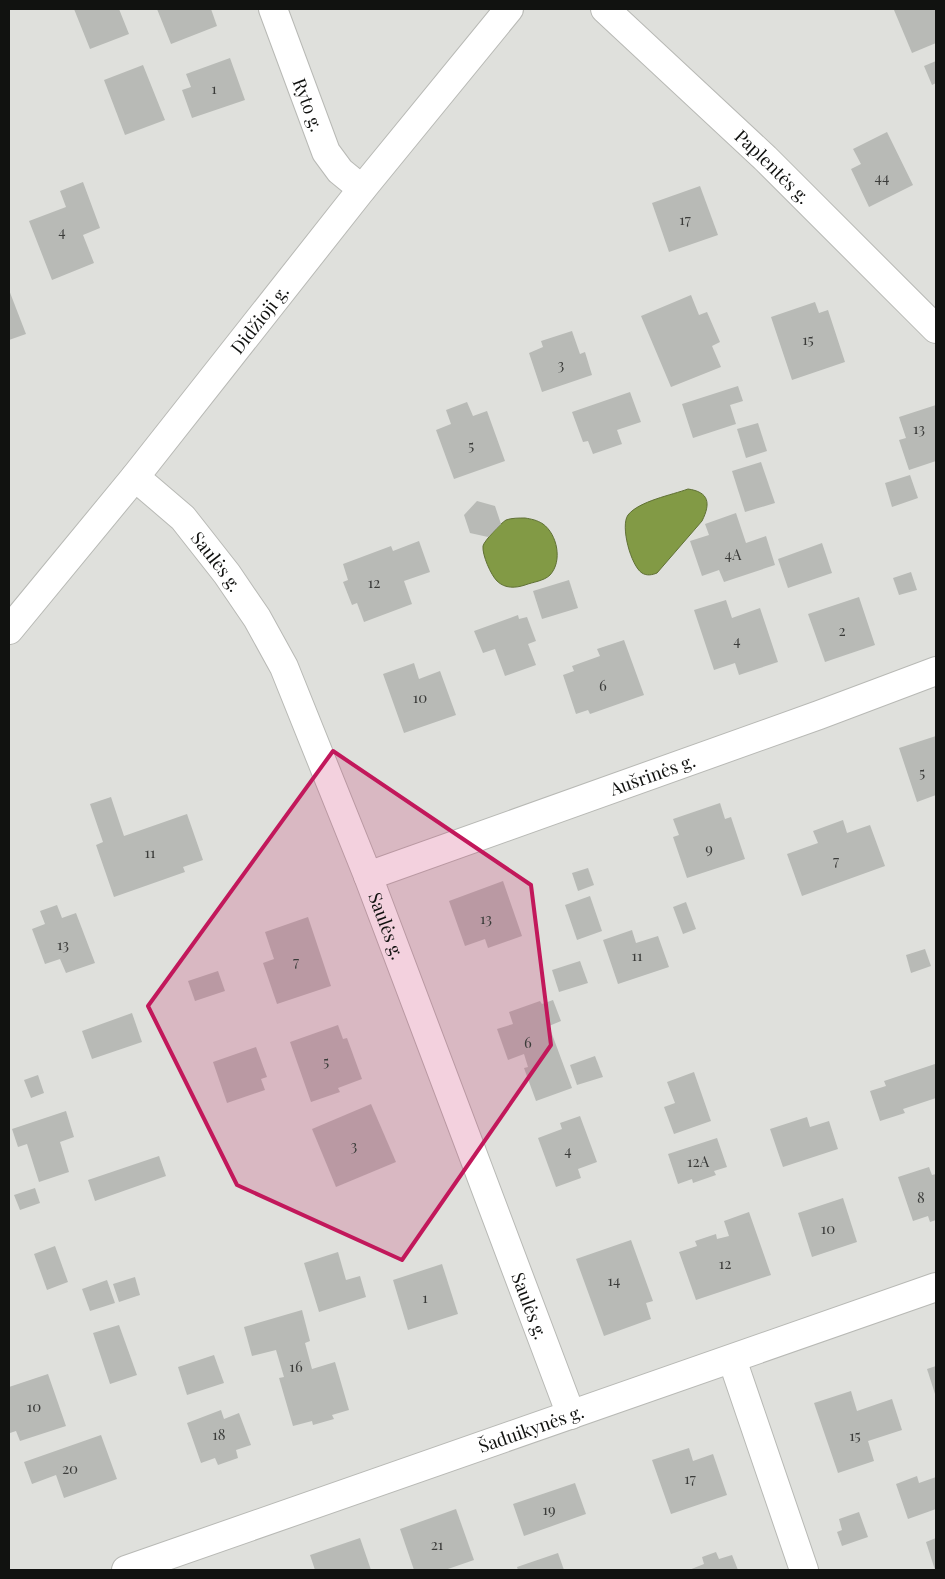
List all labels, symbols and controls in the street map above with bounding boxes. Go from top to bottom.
street label: Ryto g. [288,75,329,135]
house number: 1 [211,78,217,98]
street label: Paplentės g. [730,124,816,209]
house number: 44 [875,167,889,187]
house number: 17 [679,209,691,229]
house number: 4 [58,221,66,241]
street label: Didžioji g. [225,280,294,359]
house number: 15 [802,329,814,349]
house number: 3 [558,354,565,374]
house number: 13 [913,418,925,438]
house number: 5 [468,435,474,455]
street label: Saulės g. [186,526,247,596]
house number: 4A [725,544,742,564]
house number: 12 [368,572,380,592]
house number: 2 [838,620,846,640]
house number: 4 [733,630,741,650]
house number: 6 [599,675,607,695]
house number: 10 [413,687,427,707]
street label: Aušrinės g. [605,748,698,801]
house number: 5 [919,762,925,782]
house number: 9 [705,838,713,858]
house number: 11 [144,842,156,862]
house number: 7 [833,850,839,870]
street label: Saulės g. [363,889,410,963]
house number: 13 [480,908,492,928]
house number: 13 [57,934,69,954]
house number: 11 [631,945,643,965]
house number: 7 [293,951,299,971]
house number: 6 [524,1032,532,1052]
house number: 5 [323,1051,329,1071]
house number: 3 [351,1135,358,1155]
house number: 4 [564,1140,572,1160]
house number: 12A [687,1151,710,1171]
house number: 8 [917,1187,925,1207]
house number: 10 [821,1218,835,1238]
house number: 12 [719,1253,731,1273]
street label: Saulės g. [506,1269,553,1343]
house number: 14 [608,1270,620,1290]
house number: 1 [422,1287,428,1307]
house number: 16 [289,1356,303,1376]
house number: 10 [27,1396,41,1416]
street label: Šaduikynės g. [475,1399,587,1458]
house number: 18 [212,1424,226,1444]
house number: 15 [849,1425,861,1445]
house number: 20 [62,1458,78,1478]
house number: 17 [684,1468,696,1488]
house number: 19 [542,1499,556,1519]
house number: 21 [431,1534,444,1554]

